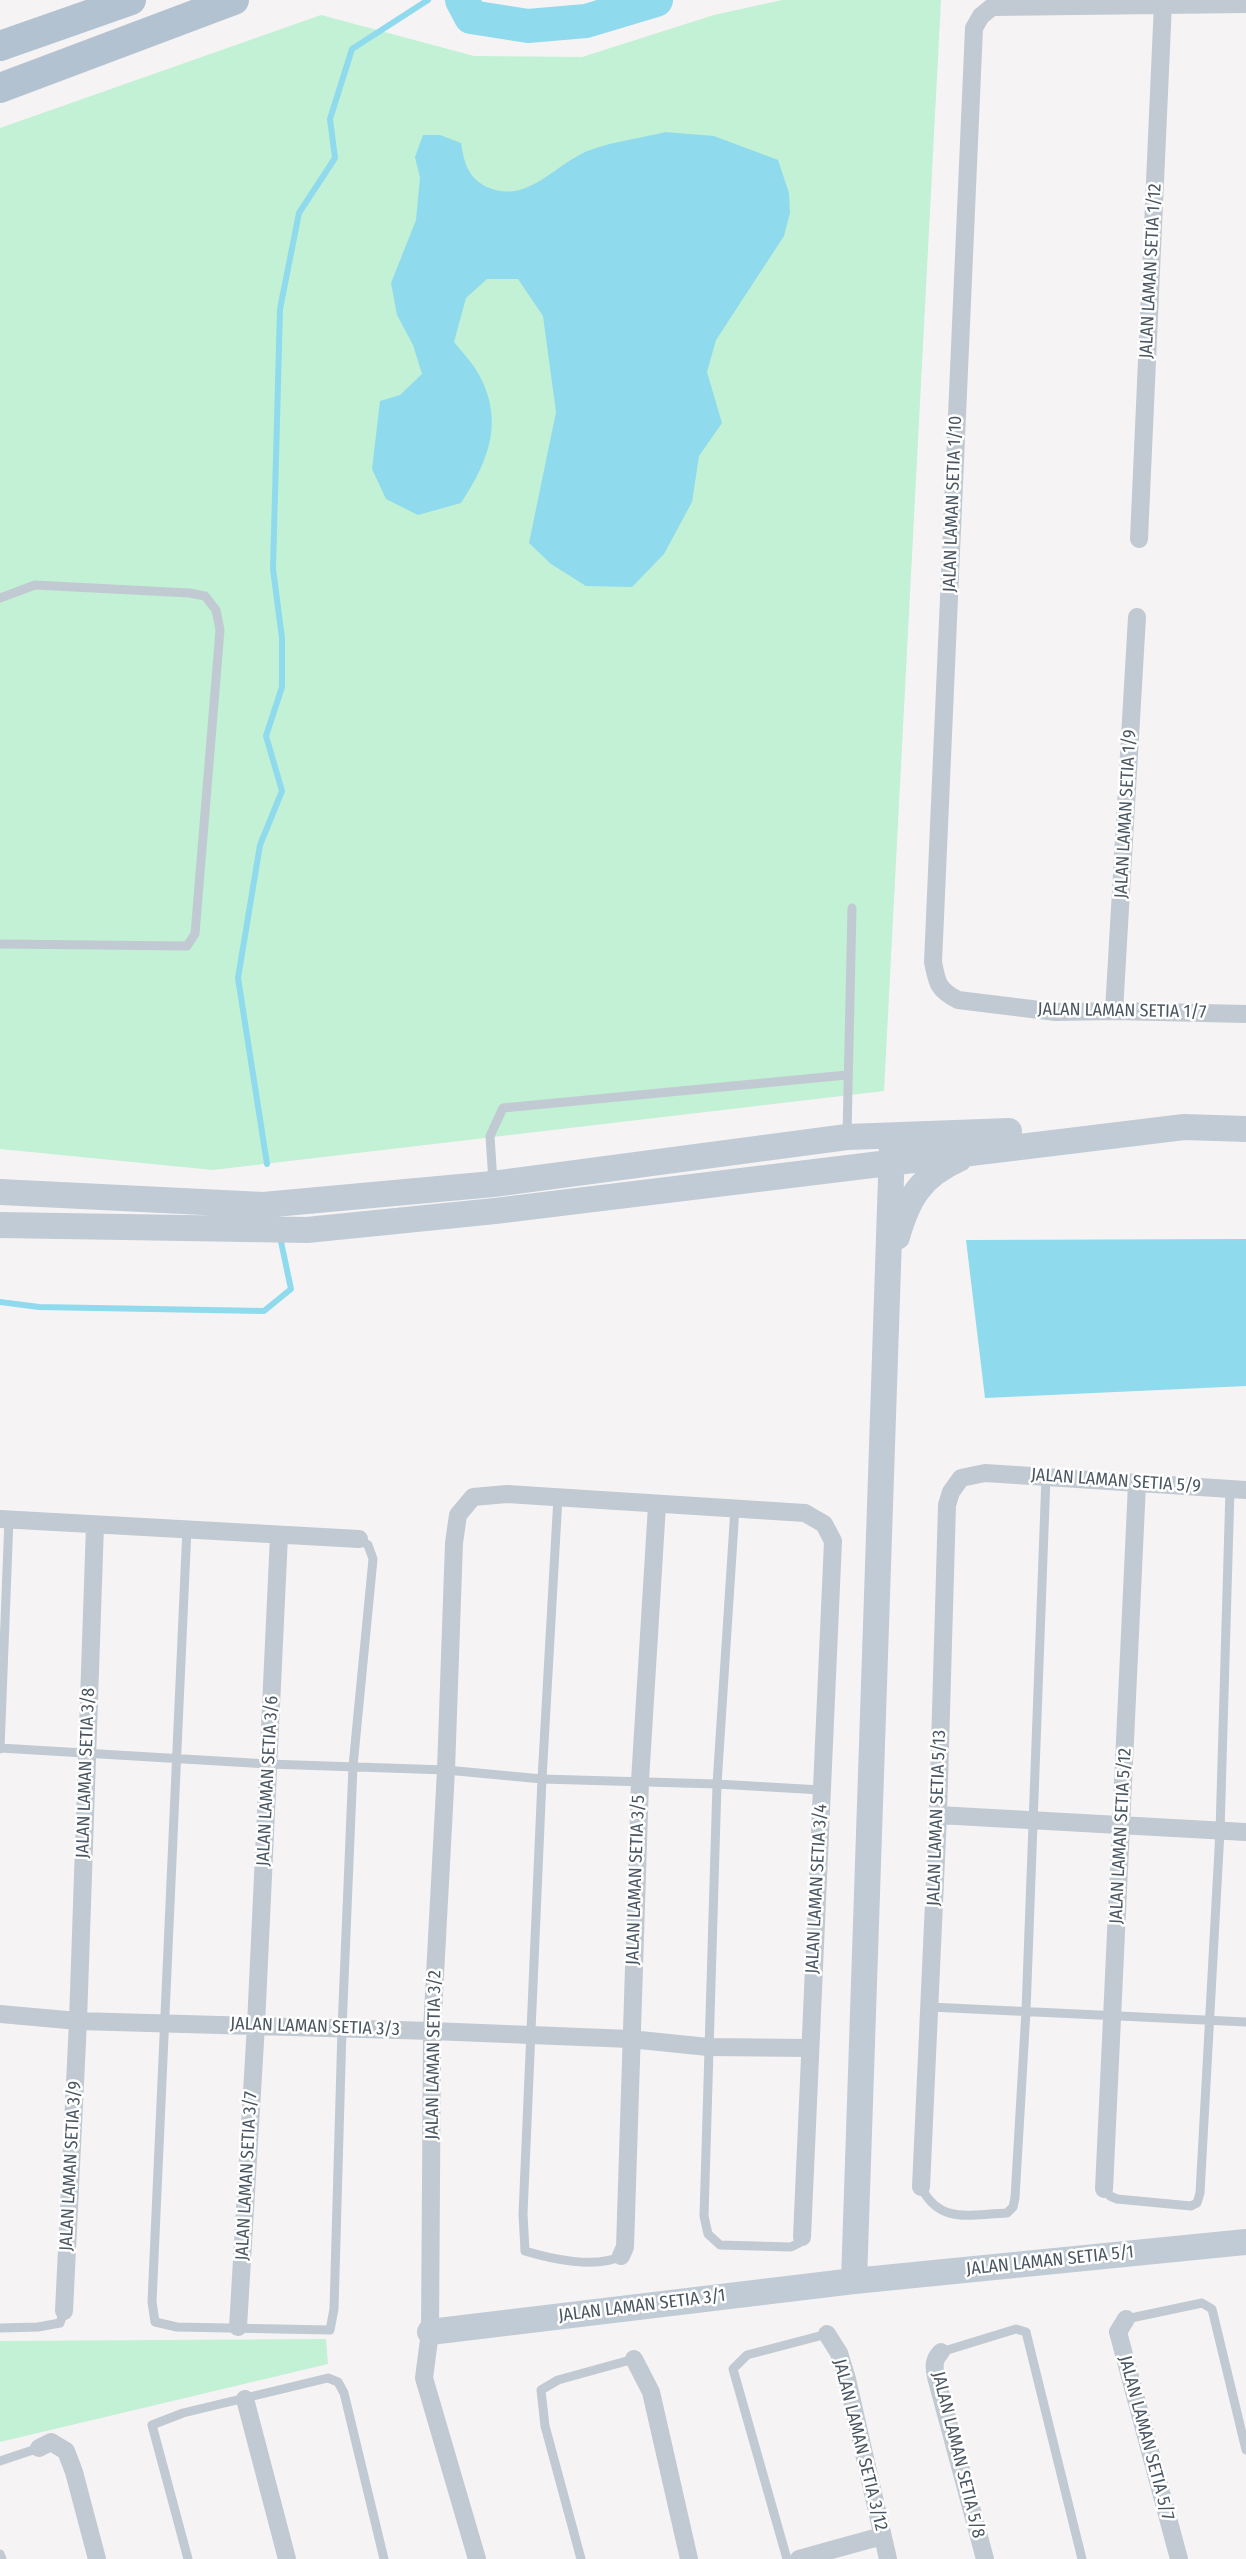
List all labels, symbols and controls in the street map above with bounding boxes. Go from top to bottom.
street label: JALAN LAMAN SETIA 1/12 [1136,183,1166,359]
street label: JALAN LAMAN SETIA 1/10 [939,415,967,593]
street label: JALAN LAMAN SETIA 1/9 [1111,729,1141,899]
street label: JALAN LAMAN SETIA 1/7 [1037,999,1207,1023]
street label: JALAN LAMAN SETIA 5/9 [1030,1464,1202,1498]
street label: JALAN LAMAN SETIA 3/8 [72,1687,100,1859]
street label: JALAN LAMAN SETIA 3/6 [253,1695,283,1867]
street label: JALAN LAMAN SETIA 5/13 [923,1730,951,1906]
street label: JALAN LAMAN SETIA 5/12 [1106,1747,1136,1925]
street label: JALAN LAMAN SETIA 3/5 [622,1795,650,1965]
street label: JALAN LAMAN SETIA 3/4 [802,1804,832,1974]
street label: JALAN LAMAN SETIA 3/2 [422,1970,446,2140]
street label: JALAN LAMAN SETIA 3/3 [230,2013,400,2041]
street label: JALAN LAMAN SETIA 3/9 [56,2080,86,2252]
street label: JALAN LAMAN SETIA 3/7 [232,2091,262,2261]
street label: JALAN LAMAN SETIA 5/1 [965,2241,1135,2281]
street label: JALAN LAMAN SETIA 3/1 [557,2285,727,2327]
street label: JALAN LAMAN SETIA 5/7 [1114,2353,1178,2523]
street label: JALAN LAMAN SETIA 3/12 [828,2357,892,2533]
street label: JALAN LAMAN SETIA 5/8 [927,2370,989,2540]

